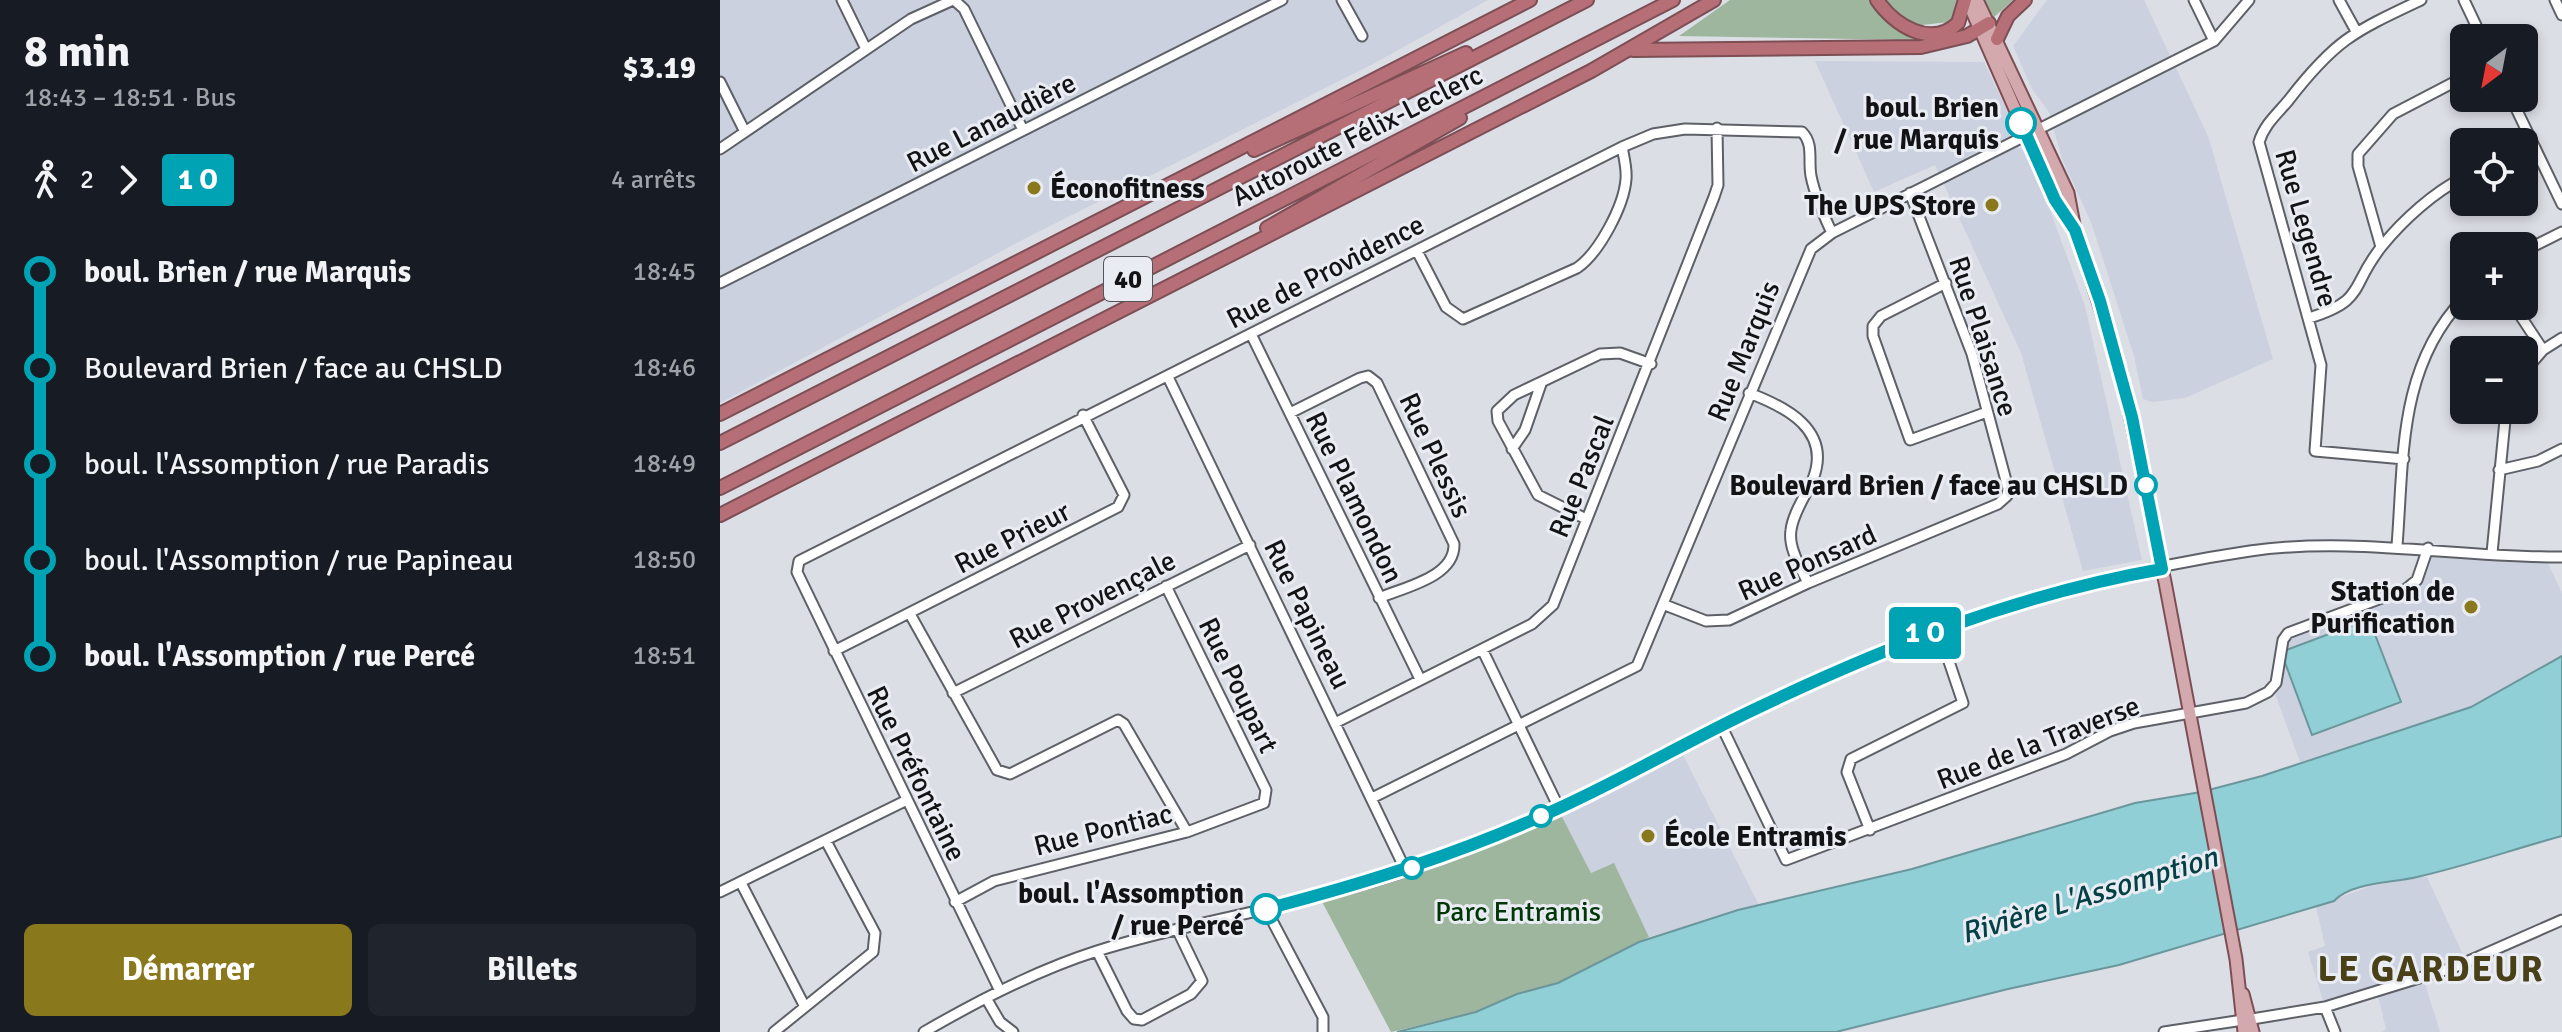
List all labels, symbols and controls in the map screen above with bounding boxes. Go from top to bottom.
north arrow [2450,24,2538,112]
map controls [2450,24,2538,424]
text: 8 min [24,25,130,79]
text: $3.19 [623,50,696,87]
street label: Autoroute Félix-Leclerc [1226,58,1489,214]
street label: Rue Lanaudière [901,66,1082,180]
text: 18:43 – 18:51 · Bus [24,82,236,114]
place label: boul. Brien / rue Marquis [1834,91,1999,157]
marker: boul. Brien / rue Marquis [2006,108,2036,138]
button: locate [2450,128,2538,216]
street label: Rue Legendre [2267,146,2345,311]
icon: walk [24,158,68,202]
icon: forward [106,158,150,202]
text: 1 O [178,163,218,197]
text: 2 [80,164,94,196]
text: 4 arrêts [611,164,696,196]
place label: Éconofitness [1050,170,1205,206]
marker: Éconofitness [1025,179,1043,197]
place label: The UPS Store [1804,189,1976,223]
marker: The UPS Store [1983,196,2001,214]
street label: Rue de Providence [1221,207,1430,336]
button: + [2450,232,2538,320]
street label: Rue Plaisance [1941,252,2025,421]
text: boul. Brien / rue Marquis [84,254,411,291]
text: 18:45 [633,256,696,288]
road number: 40 [1104,257,1152,301]
street label: Rue Marquis [1700,276,1787,427]
button: − [2450,336,2538,424]
text: Boulevard Brien / face au CHSLD [84,350,503,387]
text: 18:46 [633,352,696,384]
street label: Rue Plessis [1391,388,1479,523]
street label: Rue Plamondon [1298,406,1410,589]
street label: Rue Pascal [1542,410,1622,543]
text: boul. l'Assomption / rue Paradis [84,446,489,483]
text: 18:49 [633,448,696,480]
place label: Boulevard Brien / face au CHSLD [1729,469,2128,503]
marker: Boulevard Brien / face au CHSLD [2135,474,2157,496]
street label: Rue Prieur [949,494,1077,581]
street label: Rue Ponsard [1733,517,1882,609]
street label: Rue Papineau [1256,534,1358,695]
text: boul. l'Assomption / rue Papineau [84,542,514,579]
street label: Rue Provençale [1004,543,1181,656]
text: 18:50 [633,544,696,576]
place label: Station de Purification [2310,575,2455,641]
marker: Station de Purification [2462,598,2480,616]
line badge: 1 O [1879,607,1971,659]
street label: Rue Poupart [1191,612,1286,759]
text: 1 O [1905,616,1945,650]
text: boul. l'Assomption / rue Percé [84,638,475,675]
text: 18:51 [633,640,696,672]
street label: Rue Préfontaine [859,680,973,867]
street label: Rue de la Traverse [1932,689,2145,797]
street label: Rue Pontiac [1030,796,1176,864]
unlabelled marker [1530,805,1552,827]
place label: École Entramis [1664,818,1846,854]
marker: École Entramis [1639,827,1657,845]
water label: Rivière L'Assomption [1956,838,2224,952]
unlabelled marker [1401,857,1423,879]
place label: boul. l'Assomption / rue Percé [1018,877,1244,943]
marker: boul. l'Assomption / rue Percé [1251,894,1281,924]
park label: Parc Entramis [1435,895,1601,929]
button: Démarrer [24,924,352,1016]
button: Billets [368,924,696,1016]
district label: LE GARDEUR [2317,947,2545,992]

